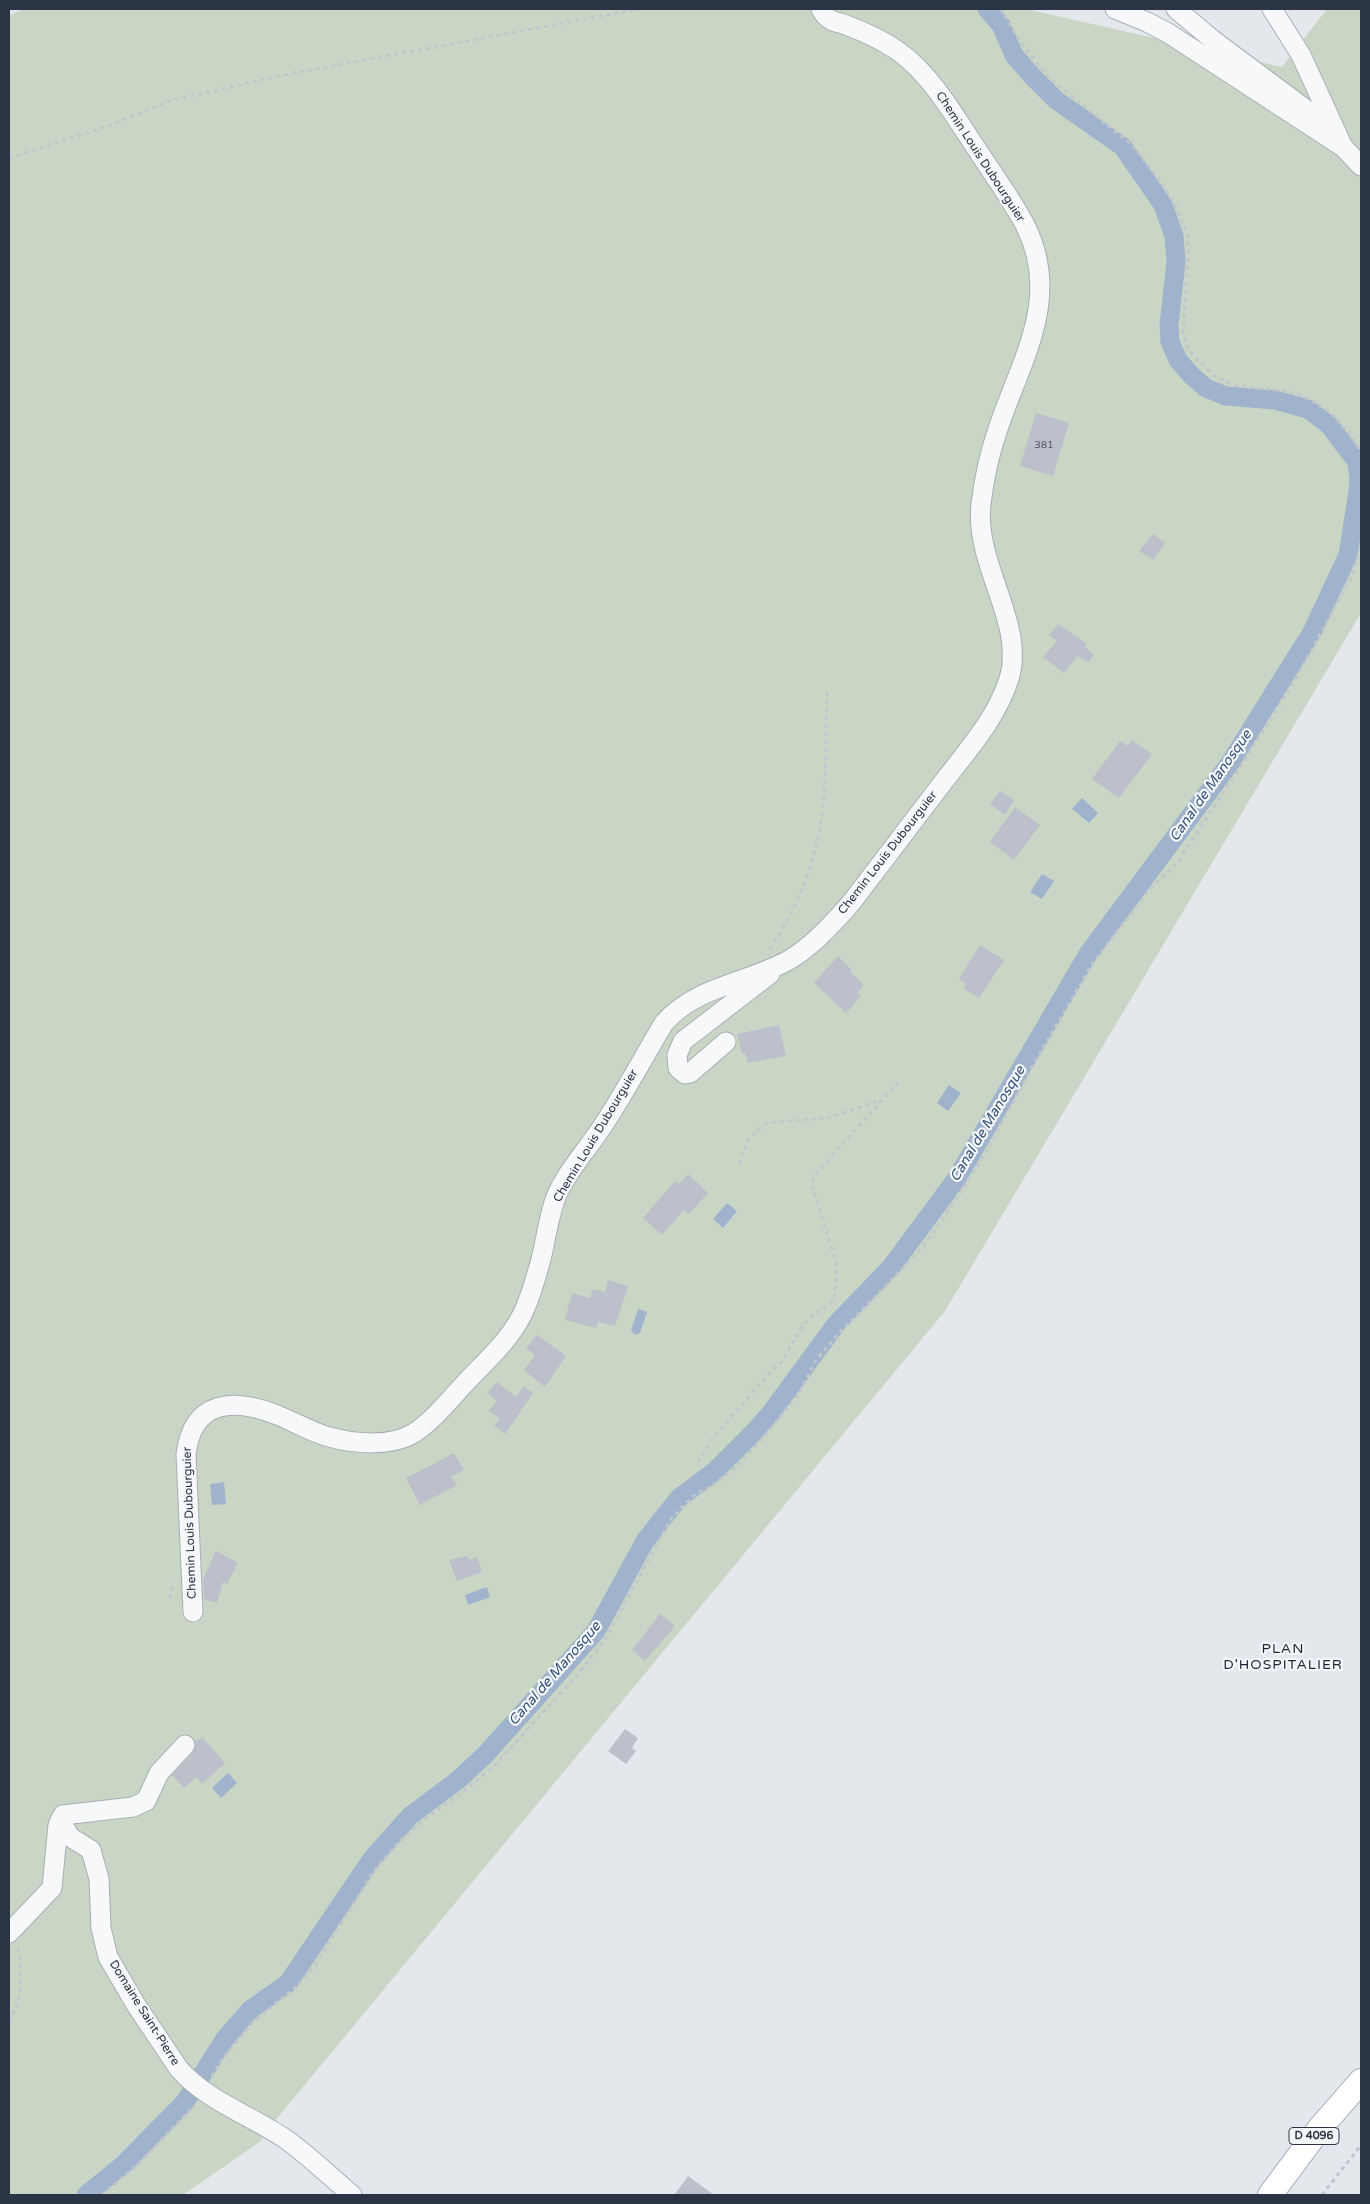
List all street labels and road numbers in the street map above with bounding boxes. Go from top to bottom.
street label: Chemin Louis Dubourguier [932,89,1028,225]
street label: Chemin Louis Dubourguier [835,789,941,917]
street label: Chemin Louis Dubourguier [551,1067,641,1205]
street label: Chemin Louis Dubourguier [180,1447,200,1599]
street label: Domaine Saint-Pierre [106,1958,182,2068]
road number: D 4096 [1289,2128,1339,2144]

